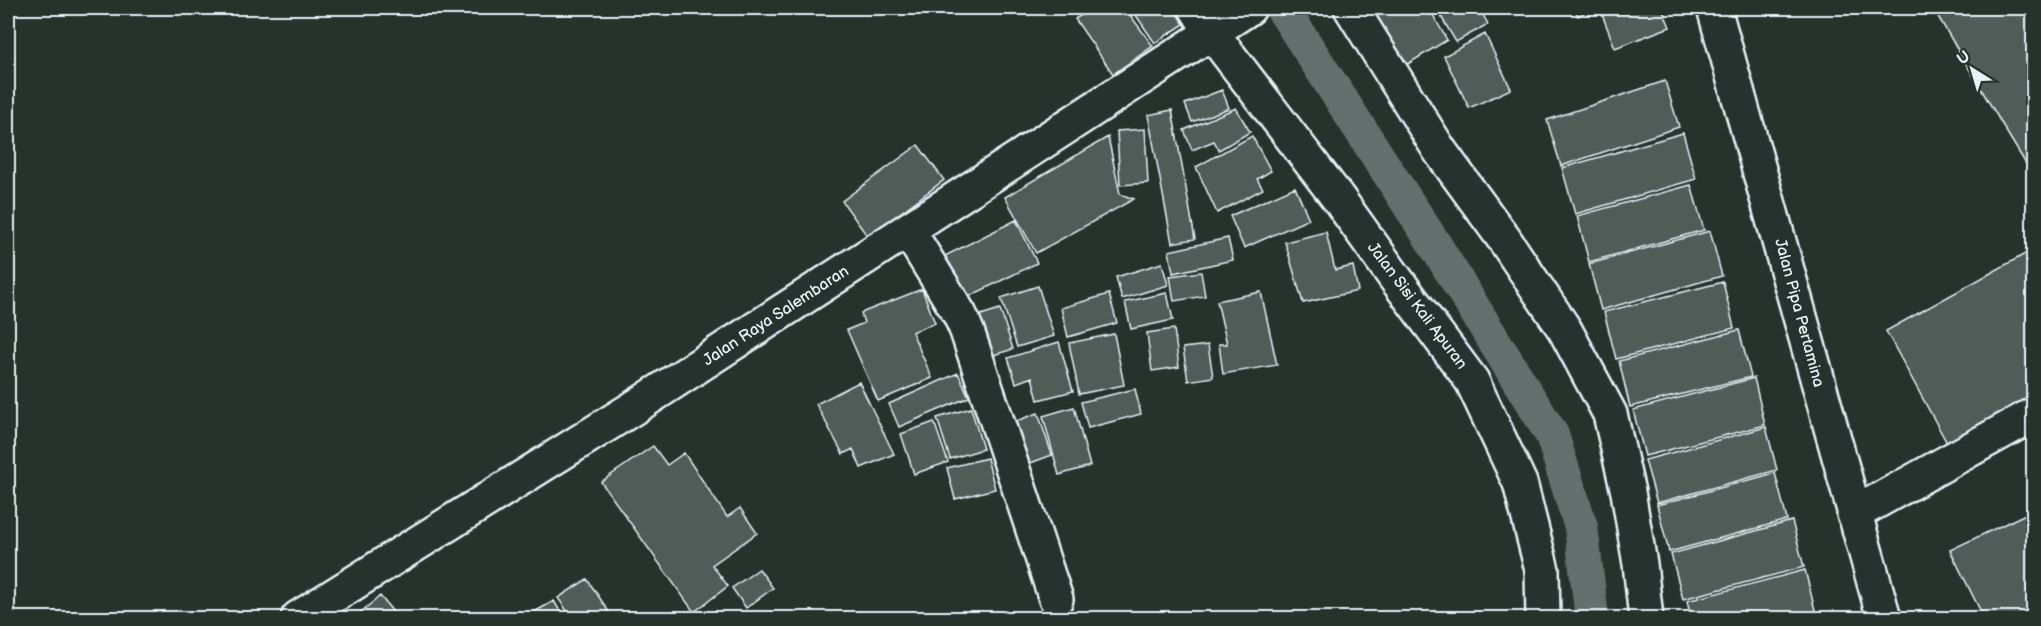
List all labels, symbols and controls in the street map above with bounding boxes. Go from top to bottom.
north arrow [1942,39,2002,99]
text: U [1954,47,1974,69]
street label: Jalan Pipa Pertamina [1770,237,1828,389]
street label: Jalan Sisi Kali Apuran [1363,239,1471,373]
street label: Jalan Raya Salembaran [700,262,852,370]

